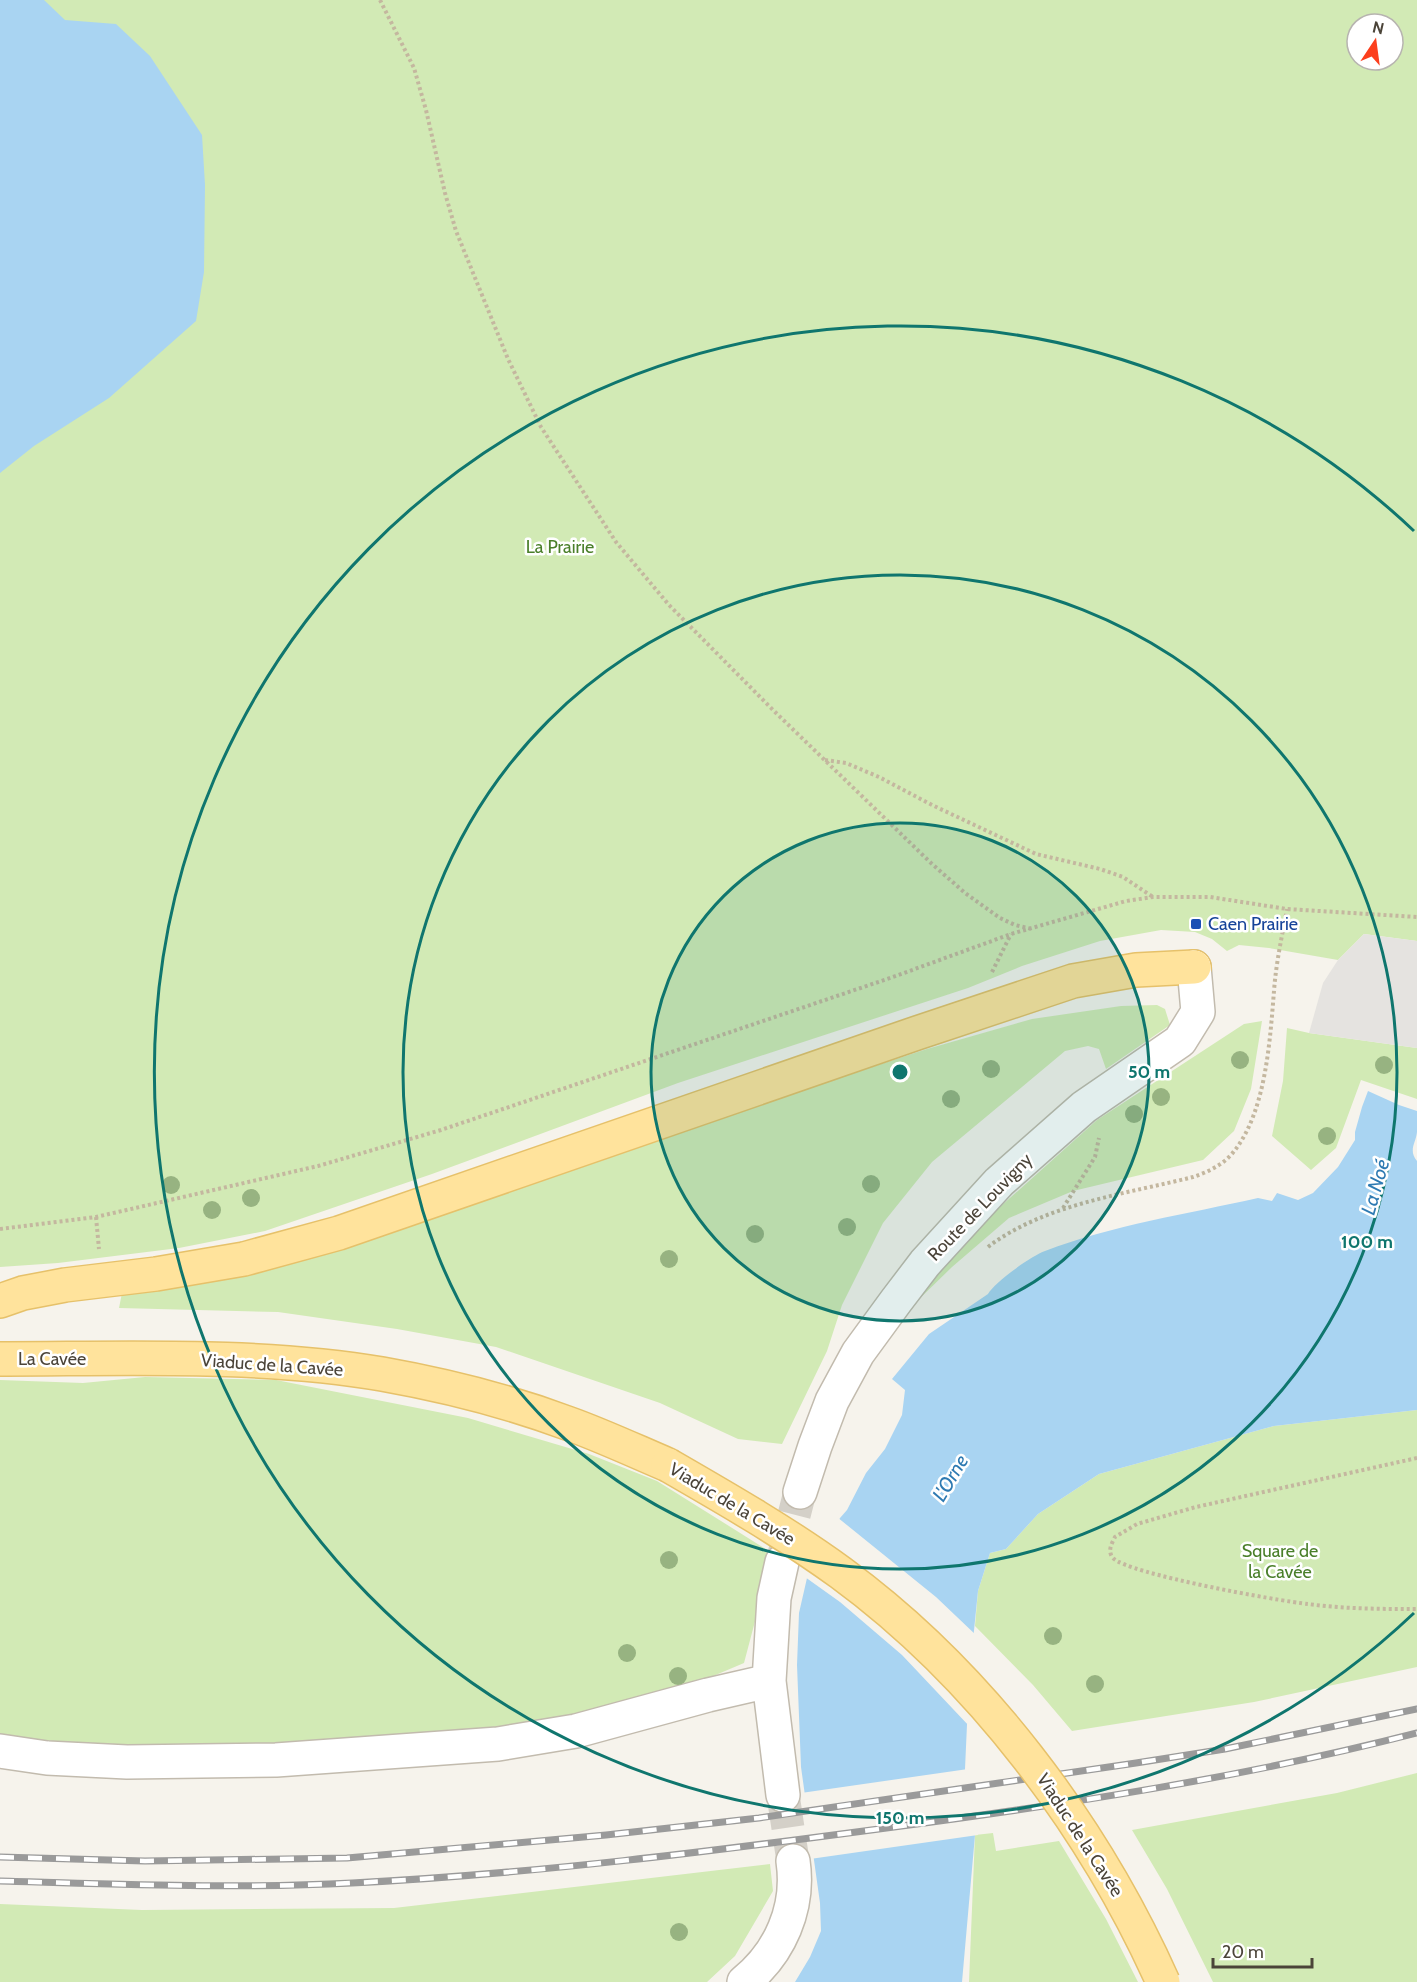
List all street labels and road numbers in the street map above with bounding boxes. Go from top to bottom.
street label: Route de Louvigny [923,1149,1037,1265]
street label: La Cavée [18,1348,86,1370]
street label: Viaduc de la Cavée [200,1349,344,1381]
street label: Viaduc de la Cavée [665,1458,799,1550]
street label: Viaduc de la Cavée [1032,1769,1128,1901]

